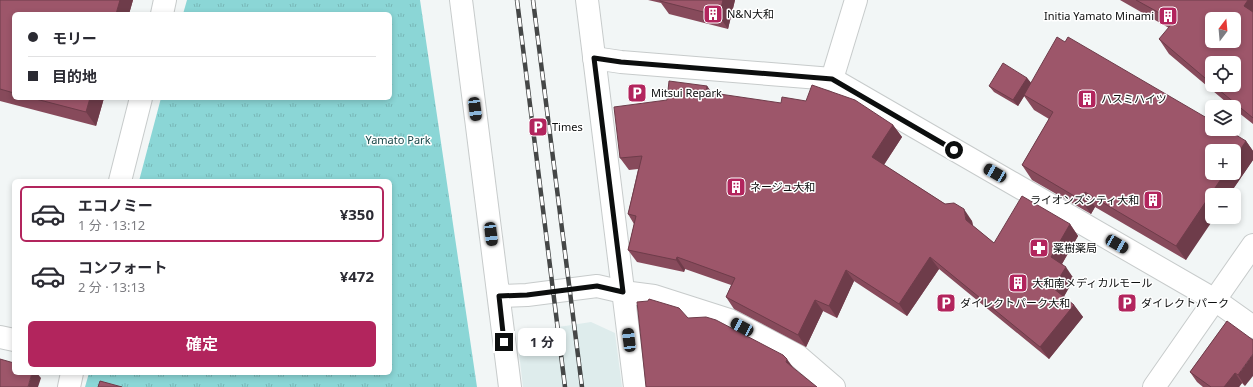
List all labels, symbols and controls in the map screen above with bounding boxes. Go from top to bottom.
building icon: N&N大和 [702,3,724,25]
building icon: Initia Yamato Minami [1157,5,1179,27]
place label: N&N大和 [727,6,774,21]
place label: Initia Yamato Minami [1044,8,1154,23]
north arrow [1205,12,1241,48]
map controls [1205,12,1241,224]
text: モリー [52,28,97,48]
button: locate [1205,56,1241,92]
text: 目的地 [52,66,97,86]
parking icon: Mitsui Repark [626,82,648,104]
place label: Mitsui Repark [651,85,722,100]
building icon: ハスミハイツ [1076,88,1098,110]
place label: ハスミハイツ [1101,91,1167,106]
car [468,96,482,122]
button: layers [1205,100,1241,136]
parking icon: Times [527,116,549,138]
place label: Times [552,119,583,134]
park label: Yamato Park [365,132,431,147]
route start [945,141,963,159]
button: + [1205,144,1241,180]
car [982,162,1008,184]
building icon: ネージュ大和 [725,176,747,198]
place label: ネージュ大和 [750,179,815,194]
button: − [1205,188,1241,224]
building icon: ライオンズシティ大和 [1142,189,1164,211]
place label: ライオンズシティ大和 [1030,192,1139,207]
text: エコノミー [78,195,153,215]
icon: car [30,196,66,232]
text: ¥350 [340,204,374,224]
text: 1 分 · 13:12 [78,216,145,234]
car [484,221,498,247]
car [1104,233,1130,255]
pharmacy icon: 薬樹薬局 [1028,237,1050,259]
place label: 薬樹薬局 [1053,240,1097,255]
text: コンフォート [78,257,168,277]
icon: car [30,258,66,294]
text: ¥472 [340,266,374,286]
building icon: 大和南メディカルモール [1007,272,1029,294]
place label: 大和南メディカルモール [1032,275,1152,290]
text: 2 分 · 13:13 [78,278,145,296]
parking icon: ダイレクトパーク大和 [935,292,957,314]
parking icon: ダイレクトパーク [1116,292,1138,314]
place label: ダイレクトパーク大和 [960,295,1070,310]
place label: ダイレクトパーク [1141,295,1229,310]
car [729,316,755,338]
button: 確定 [28,321,376,367]
car [622,327,636,353]
callout: 1 分 [518,328,566,356]
route end [495,333,513,351]
text: 1 分 [530,333,554,351]

